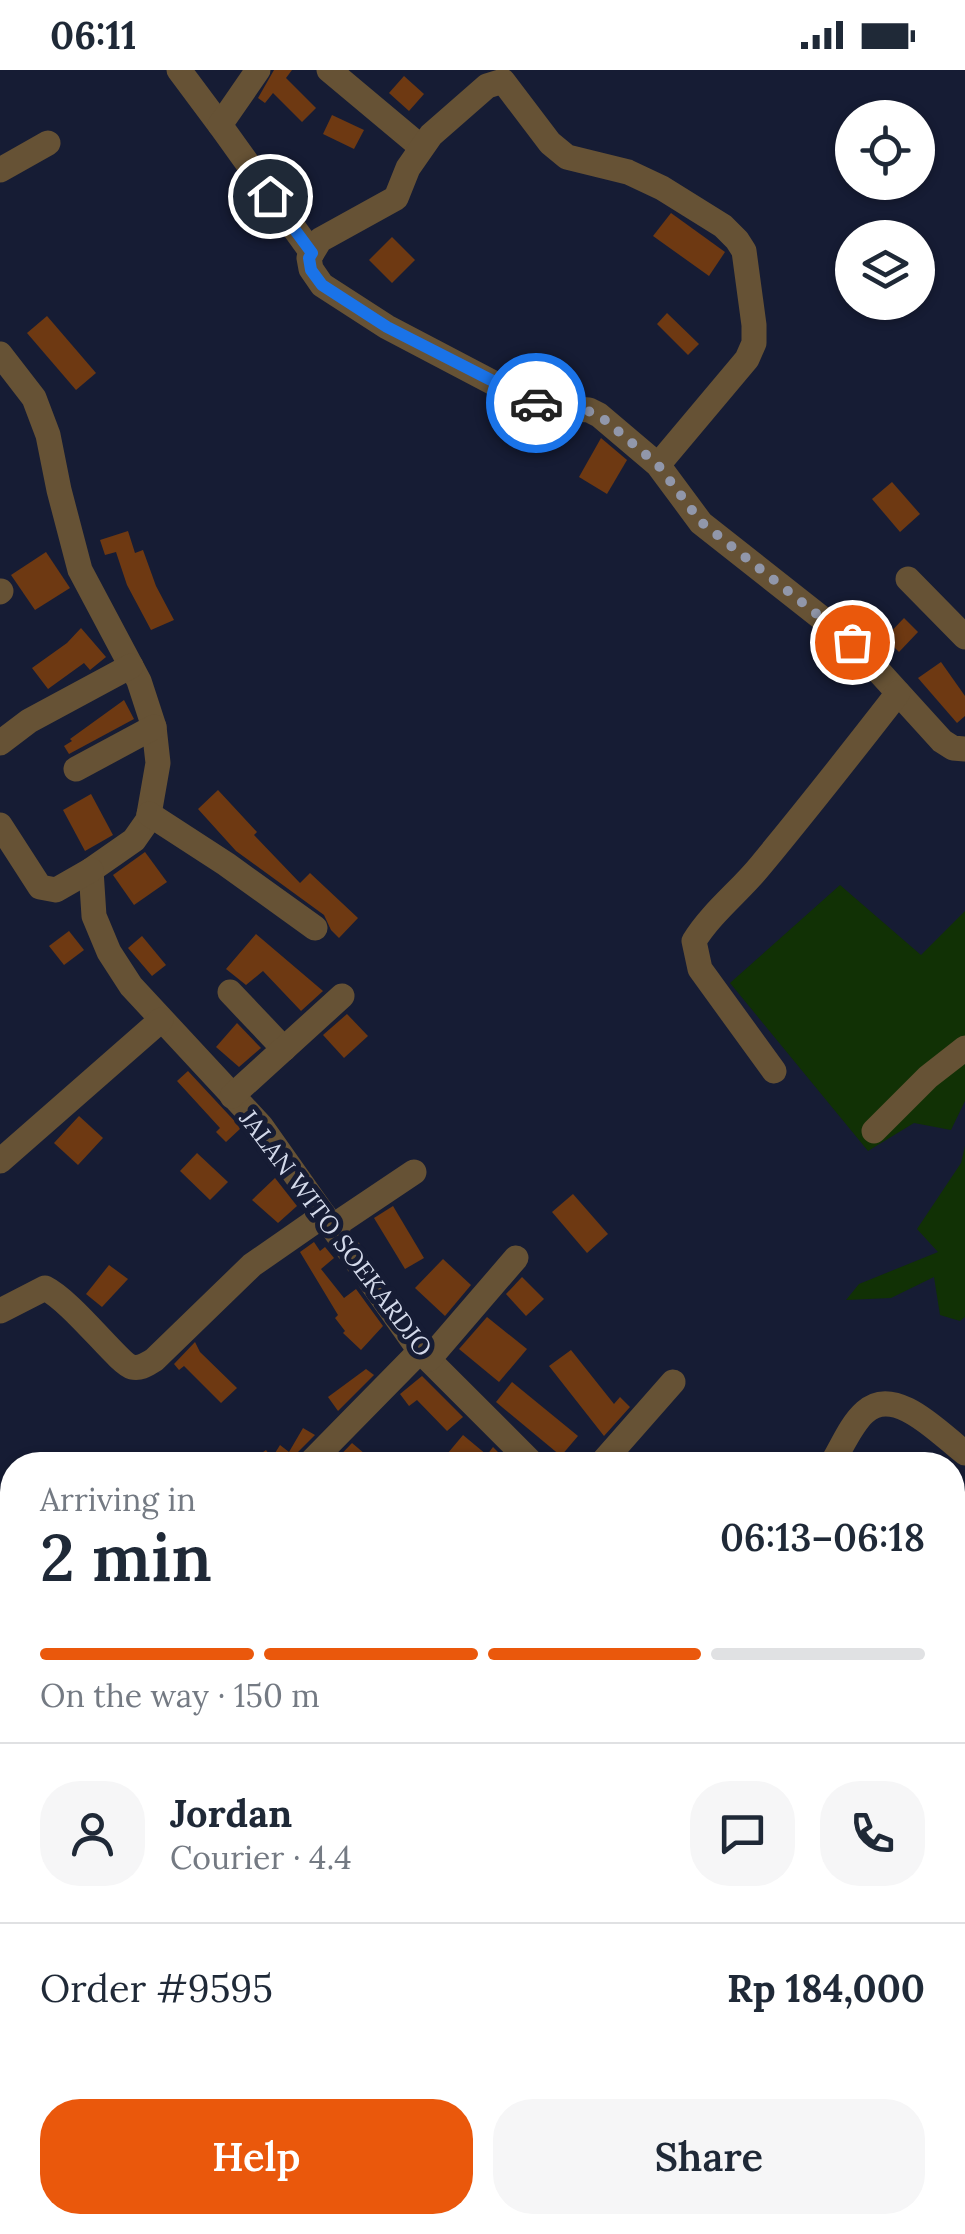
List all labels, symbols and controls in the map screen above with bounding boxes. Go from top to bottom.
text: 06:11 [50,11,136,59]
map controls [835,100,935,320]
button: locate [835,100,935,200]
pin [228,154,313,239]
icon: home [243,169,298,224]
button: layers [835,220,935,320]
courier [486,353,586,453]
icon: car [509,376,564,431]
pin [810,600,895,685]
icon: bag [825,615,880,670]
street label: JALAN WITO SOEKARDJO [232,1102,439,1363]
text: Arriving in [40,1479,196,1520]
text: 06:13–06:18 [720,1513,925,1561]
text: 2 min [40,1516,212,1599]
text: On the way · 150 m [40,1675,320,1716]
button: person [40,1781,145,1886]
button: chat [690,1781,795,1886]
button: phone [820,1781,925,1886]
text: Jordan [170,1789,292,1837]
text: Courier · 4.4 [170,1837,352,1878]
text: Order #9595 [40,1964,273,2012]
text: Rp 184,000 [727,1964,925,2012]
button: Help [40,2099,473,2214]
button: Share [493,2099,925,2214]

